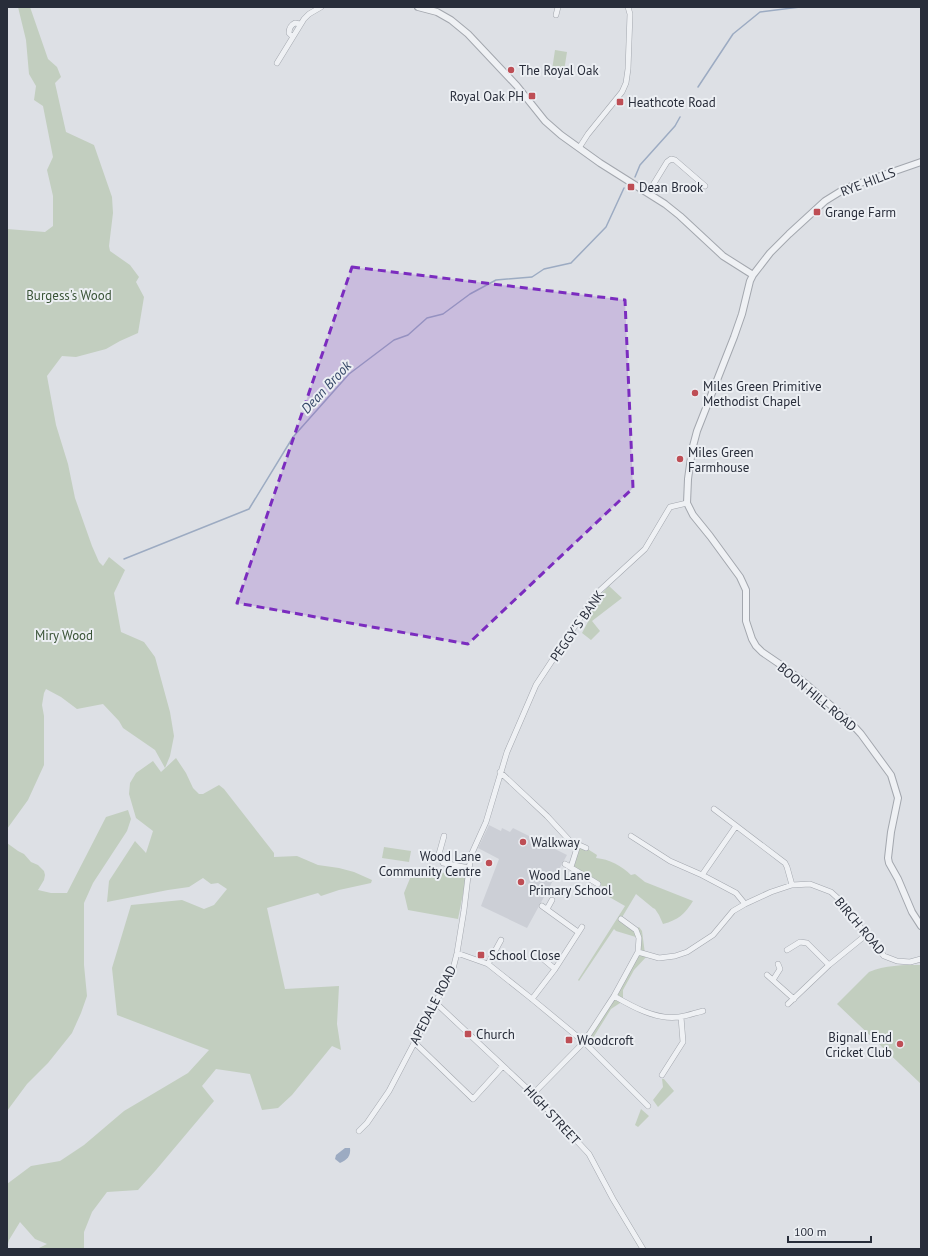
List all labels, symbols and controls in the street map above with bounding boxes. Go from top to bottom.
place label: The Royal Oak [519,62,599,79]
marker: The Royal Oak [506,65,516,75]
place label: Royal Oak PH [450,88,524,105]
marker: Royal Oak PH [527,91,537,101]
place label: Heathcote Road [628,94,716,111]
marker: Heathcote Road [615,97,625,107]
street label: RYE HILLS [838,164,898,200]
place label: Dean Brook [639,179,704,196]
marker: Dean Brook [626,182,636,192]
place label: Grange Farm [825,204,896,221]
marker: Grange Farm [812,207,822,217]
park label: Burgess's Wood [26,287,112,304]
water label: Dean Brook [297,356,355,417]
place label: Miles Green Primitive Methodist Chapel [703,378,822,410]
marker: Miles Green Primitive Methodist Chapel [690,388,700,398]
place label: Miles Green Farmhouse [688,444,754,476]
marker: Miles Green Farmhouse [675,454,685,464]
street label: PEGGY'S BANK [546,587,608,665]
park label: Miry Wood [35,627,93,644]
street label: BOON HILL ROAD [774,659,860,735]
place label: Walkway [531,834,580,851]
marker: Walkway [518,837,528,847]
place label: Wood Lane Community Centre [379,848,481,880]
marker: Wood Lane Community Centre [484,858,494,868]
place label: Wood Lane Primary School [529,867,612,899]
marker: Wood Lane Primary School [516,877,526,887]
street label: BIRCH ROAD [831,894,889,958]
place label: School Close [489,947,560,964]
marker: School Close [476,950,486,960]
street label: APEDALE ROAD [406,963,460,1047]
place label: Church [476,1026,515,1043]
marker: Church [463,1029,473,1039]
place label: Bignall End Cricket Club [825,1029,892,1061]
place label: Woodcroft [577,1032,634,1049]
marker: Woodcroft [564,1035,574,1045]
marker: Bignall End Cricket Club [895,1039,905,1049]
street label: HIGH STREET [520,1082,584,1148]
scale bar [788,1218,871,1244]
text: 100 m [794,1224,827,1239]

